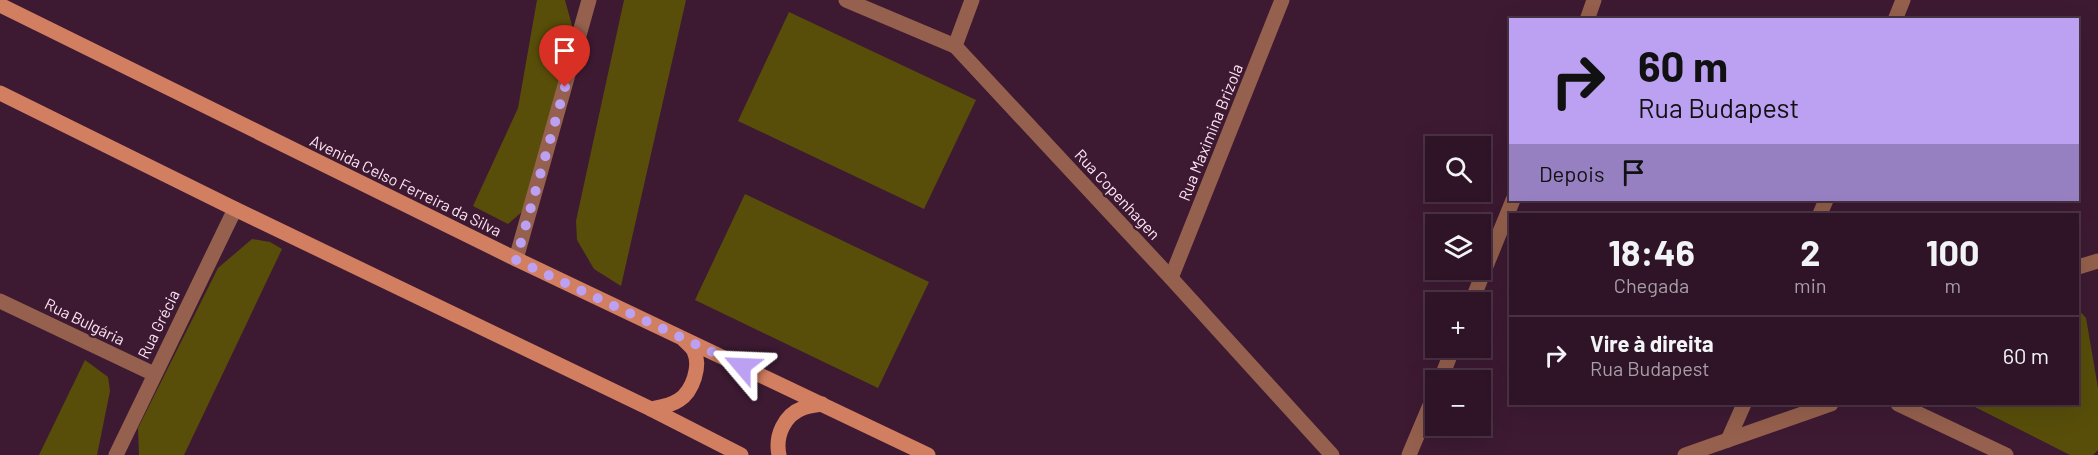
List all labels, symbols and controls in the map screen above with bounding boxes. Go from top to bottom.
pin [539,25,590,87]
icon: arrive [548,34,581,67]
text: 60 m [1638,40,1728,90]
icon: right [1539,42,1617,120]
street label: Rua Maximina Brizola [1174,61,1246,203]
text: Rua Budapest [1638,91,1799,123]
street label: Avenida Celso Ferreira da Silva [307,130,505,240]
map controls [1425,136,1491,436]
button: search [1425,136,1491,202]
street label: Rua Copenhagen [1071,145,1165,243]
icon: arrive [1617,156,1650,189]
text: Depois [1539,160,1605,186]
button: layers [1425,214,1491,280]
text: 18:46 [1608,230,1695,273]
text: 2 [1800,230,1820,273]
text: 100 [1926,230,1980,273]
text: Chegada [1614,273,1689,297]
text: min [1794,273,1827,297]
text: m [1944,273,1961,297]
street label: Rua Grécia [133,286,183,362]
button: + [1425,292,1491,358]
street label: Rua Bulgária [42,293,128,349]
text: Vire à direita [1590,330,1714,356]
position arrow [710,334,774,398]
icon: right [1539,339,1572,372]
text: 60 m [2003,342,2049,368]
text: Rua Budapest [1590,356,1710,380]
button: − [1425,370,1491,436]

